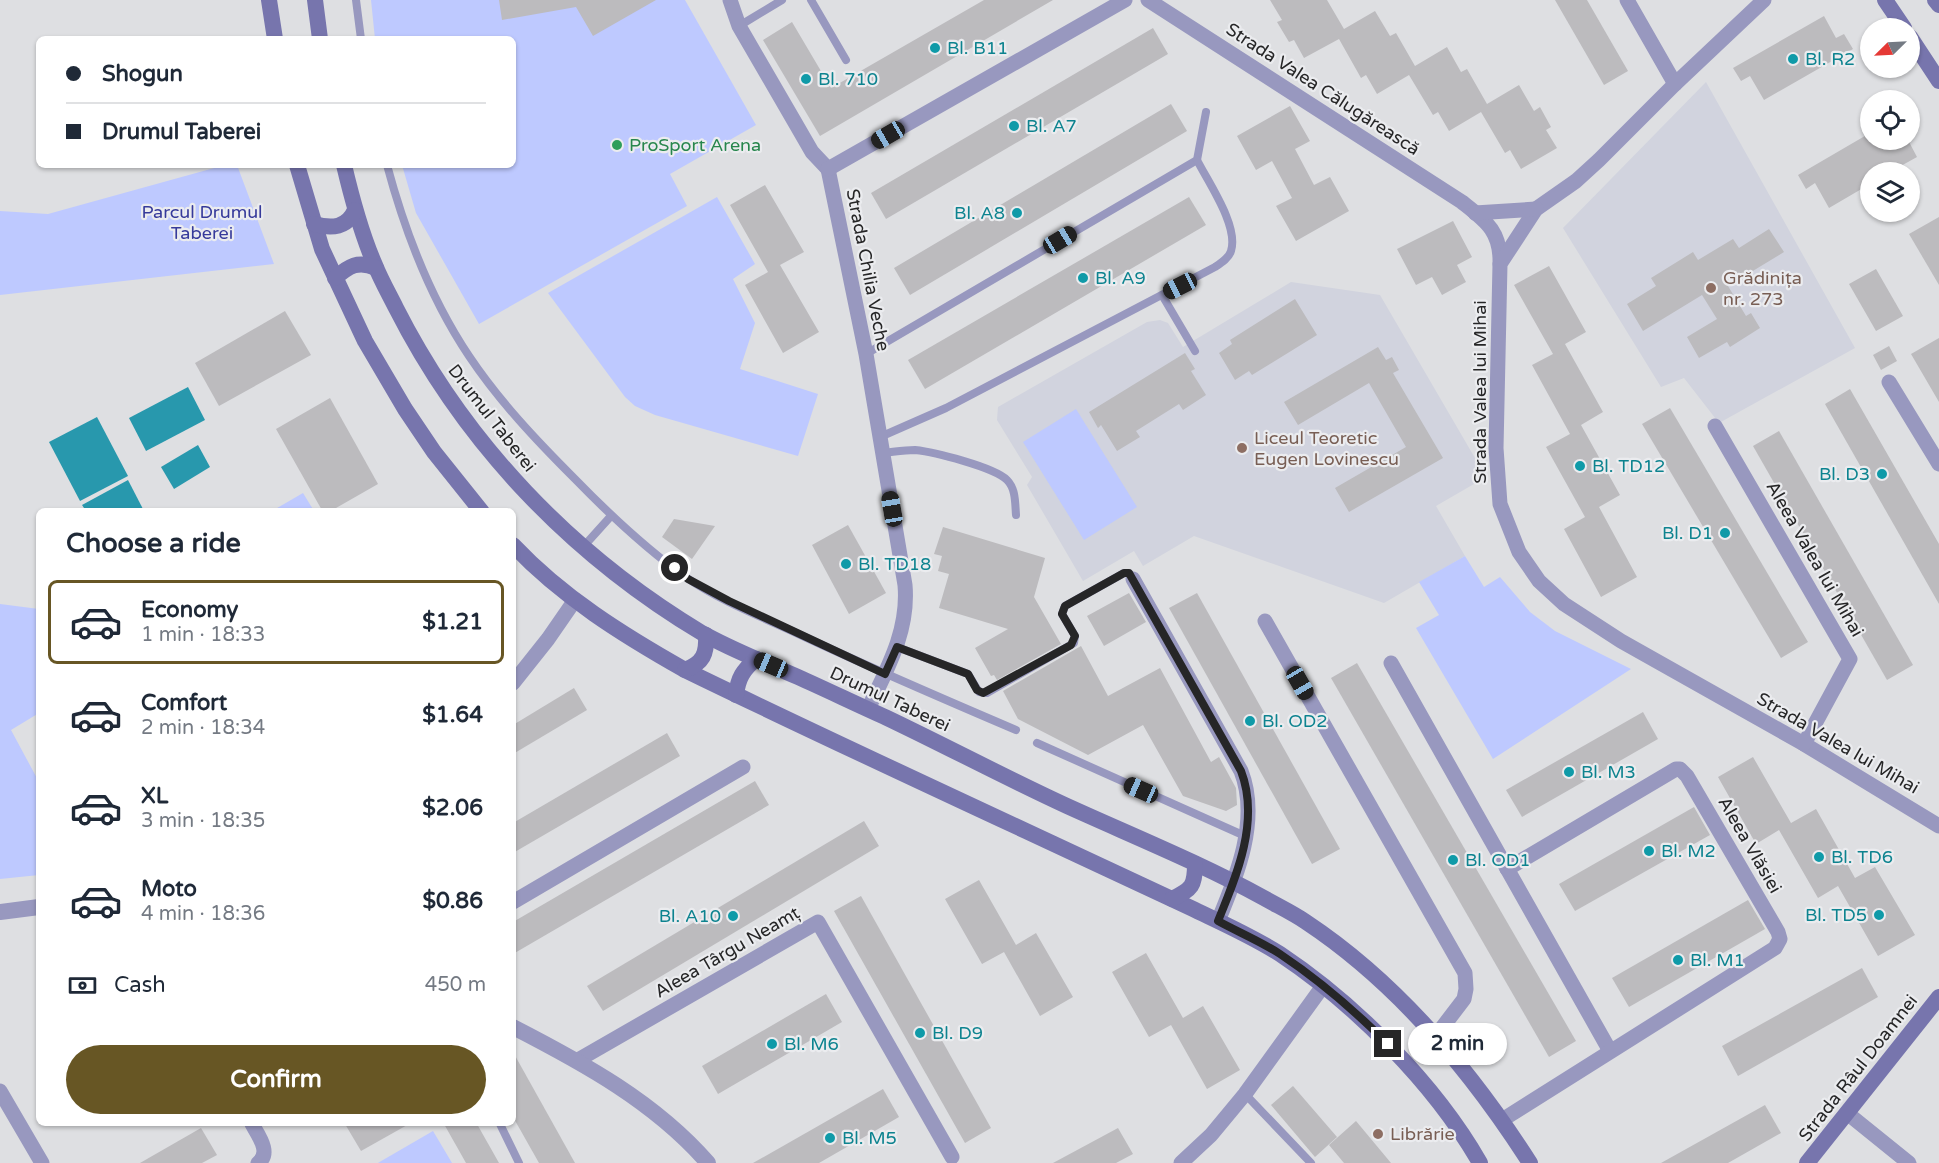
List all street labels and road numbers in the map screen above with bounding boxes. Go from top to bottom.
street label: Strada Valea Călugărească [1222,18,1424,160]
street label: Strada Chilia Veche [841,187,895,353]
street label: Strada Valea lui Mihai [1469,300,1491,484]
street label: Drumul Taberei [443,360,541,476]
street label: Aleea Valea lui Mihai [1761,477,1869,641]
street label: Drumul Taberei [826,662,954,736]
street label: Strada Valea lui Mihai [1753,688,1923,798]
street label: Aleea Vlăsiei [1714,793,1786,897]
street label: Aleea Târgu Neamț [651,901,804,1003]
street label: Strada Râul Doamnei [1794,990,1922,1146]

